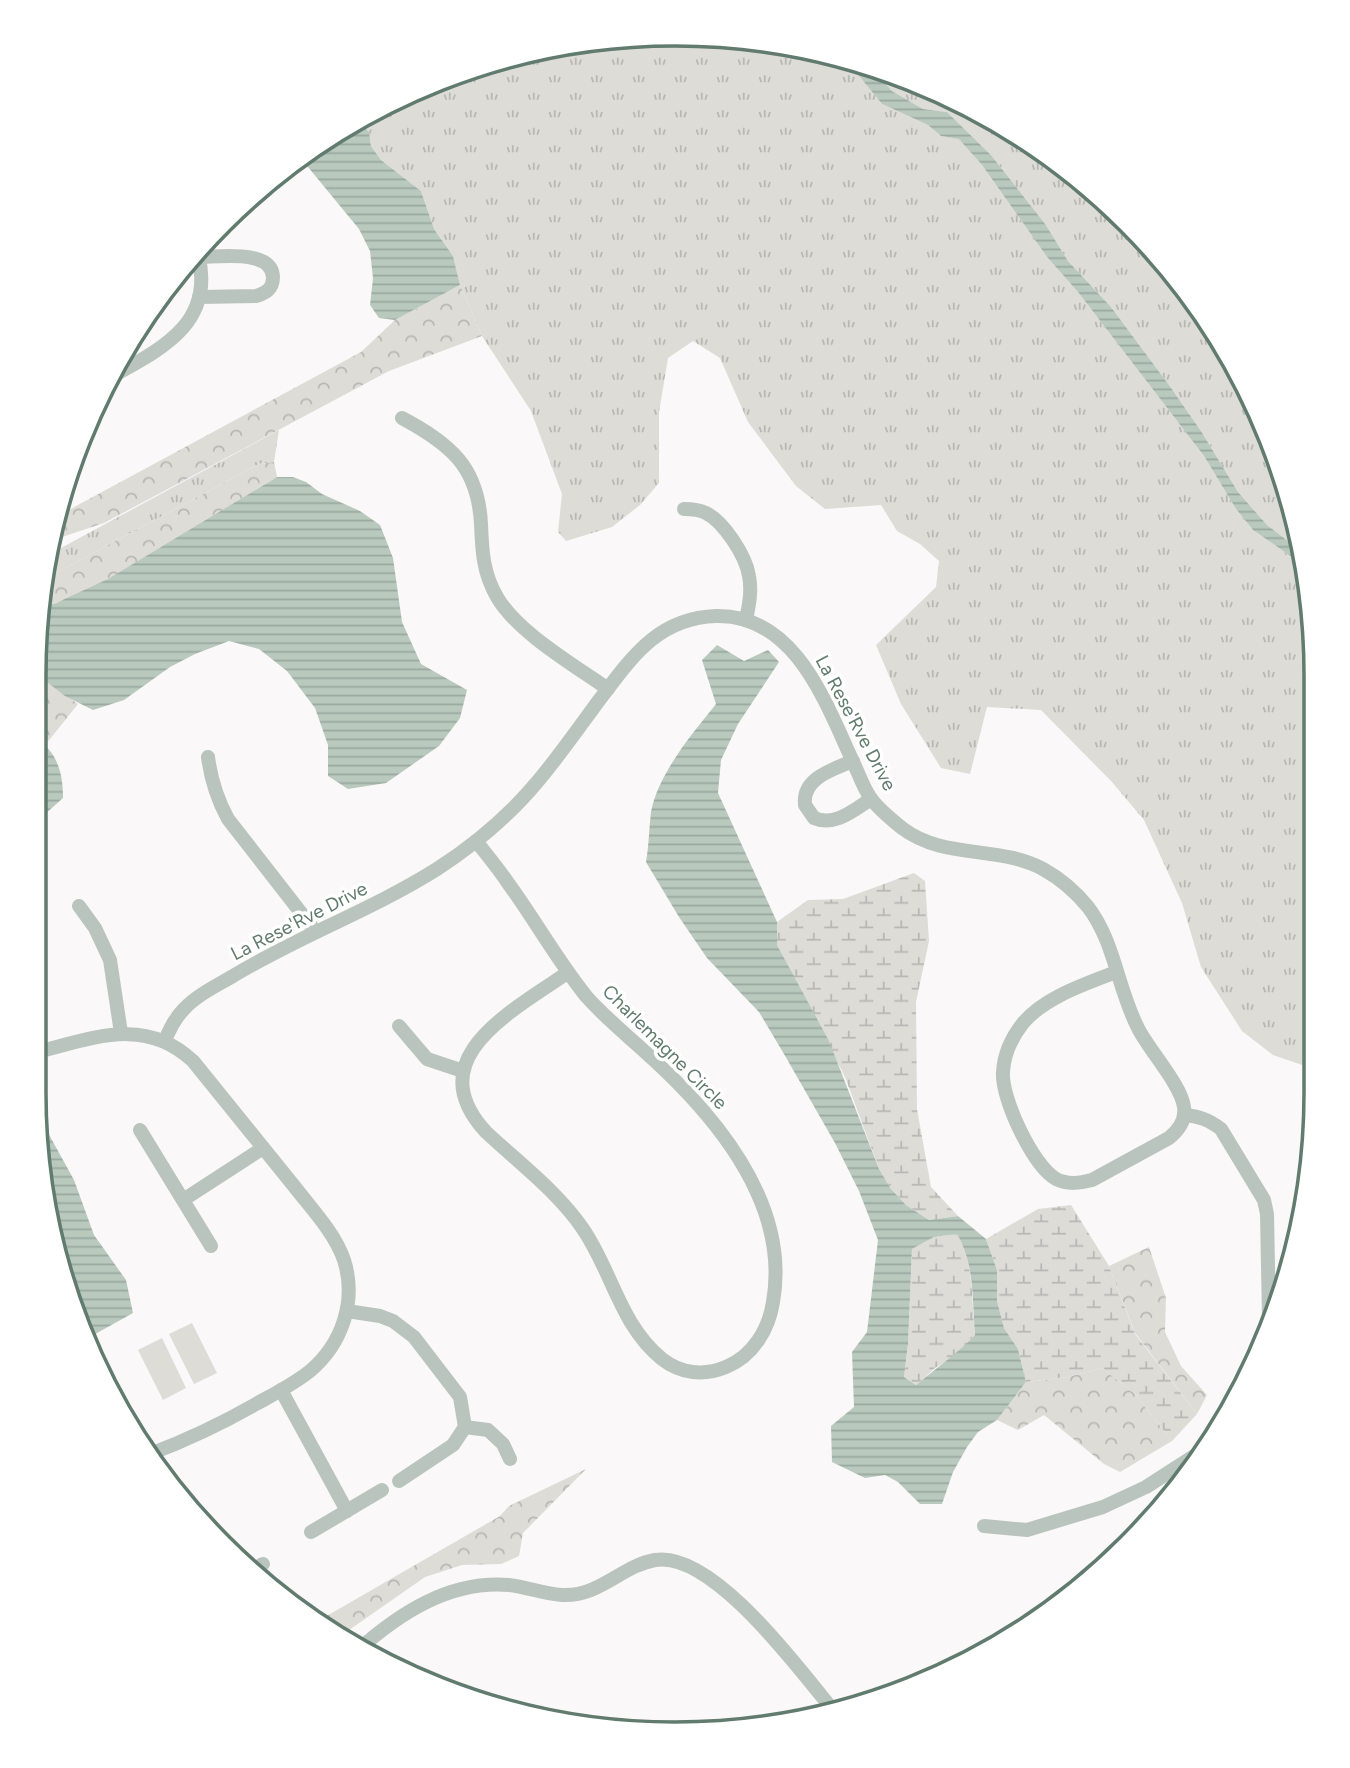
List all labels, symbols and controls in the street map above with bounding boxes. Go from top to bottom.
street label: La Rese'Rve Drive [811,651,901,795]
street label: La Rese'Rve Drive [227,877,371,965]
street label: Charlemagne Circle [598,980,732,1114]

